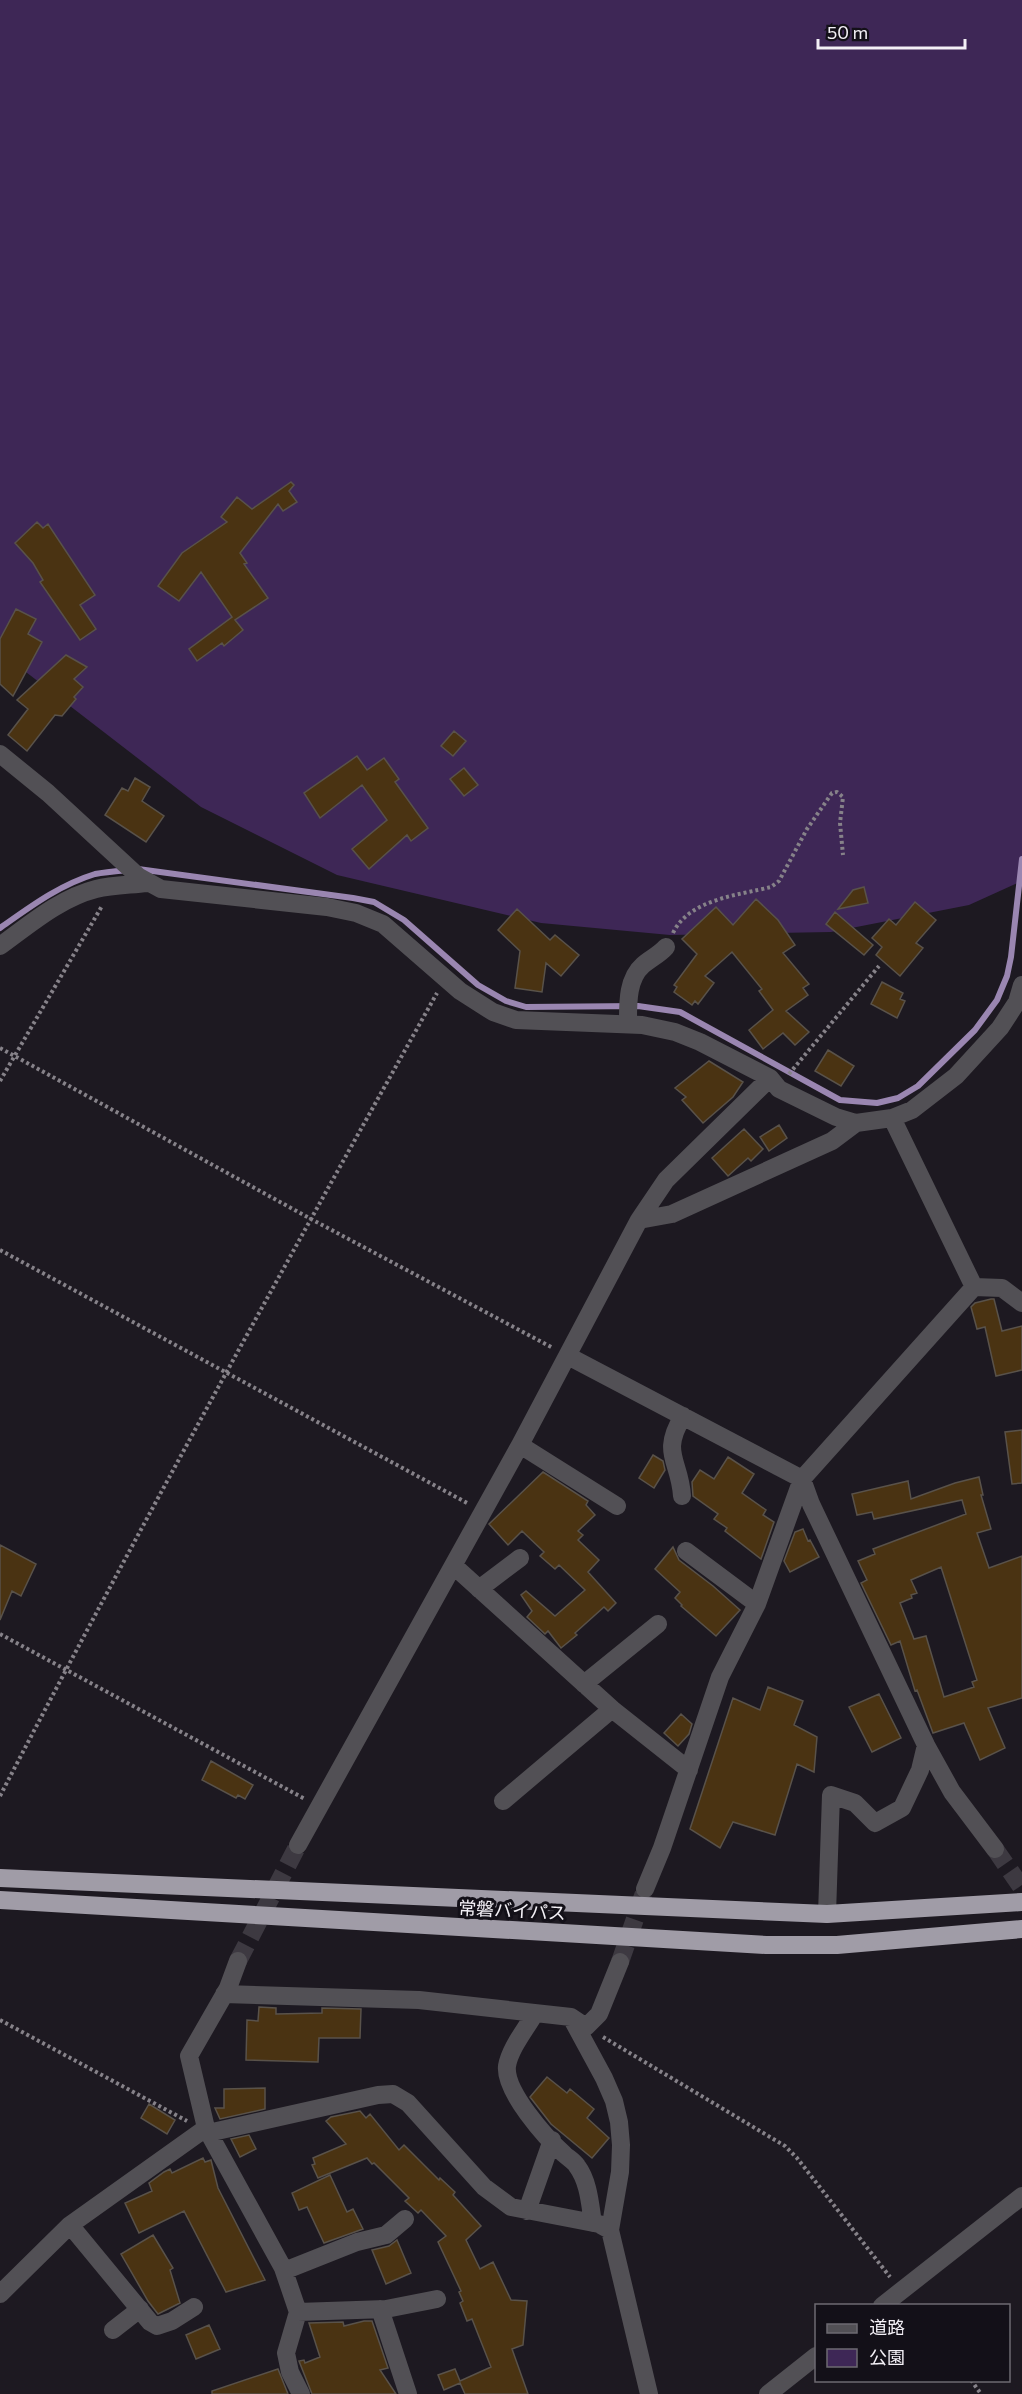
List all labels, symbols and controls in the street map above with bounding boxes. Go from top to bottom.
scale bar [818,12,965,50]
text: 50 m [827,21,868,43]
street label: 常磐バイパス [458,1896,566,1924]
legend [815,2304,1010,2382]
text: 道路 [869,2316,905,2338]
text: 公園 [869,2346,905,2368]

